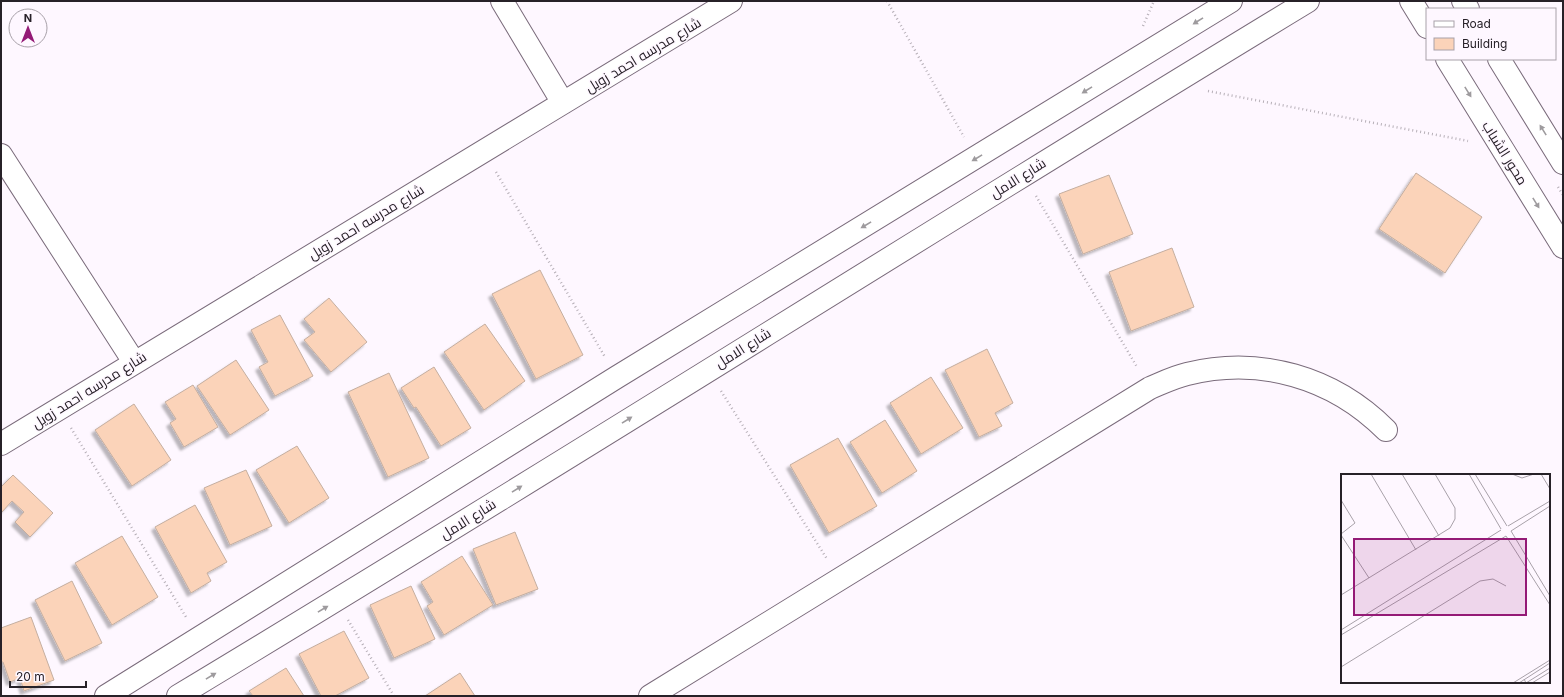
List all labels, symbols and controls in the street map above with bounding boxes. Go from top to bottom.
north arrow [8,8,48,48]
legend [1426,8,1556,60]
text: N [24,11,32,25]
street label: شارع مدرسه احمد زويل [582,13,704,97]
text: Road [1462,16,1491,31]
one-way arrow [1192,18,1204,25]
text: Building [1462,36,1507,51]
one-way arrow [1081,86,1093,93]
one-way arrow [1464,86,1471,98]
street label: محور الشباب [1479,118,1532,188]
one-way arrow [1539,124,1546,136]
one-way arrow [972,154,982,162]
street label: شارع الامل [987,154,1049,202]
street label: شارع مدرسه احمد زويل [305,180,427,264]
one-way arrow [1532,198,1540,208]
one-way arrow [860,222,872,229]
street label: شارع الامل [712,324,774,372]
street label: شارع مدرسه احمد زويل [28,347,150,433]
one-way arrow [622,416,632,424]
inset map [1341,474,1550,683]
one-way arrow [511,485,523,492]
street label: شارع الامل [437,495,499,543]
one-way arrow [317,605,329,612]
scale bar [10,663,86,689]
text: 20 m [16,669,45,684]
one-way arrow [205,672,217,679]

